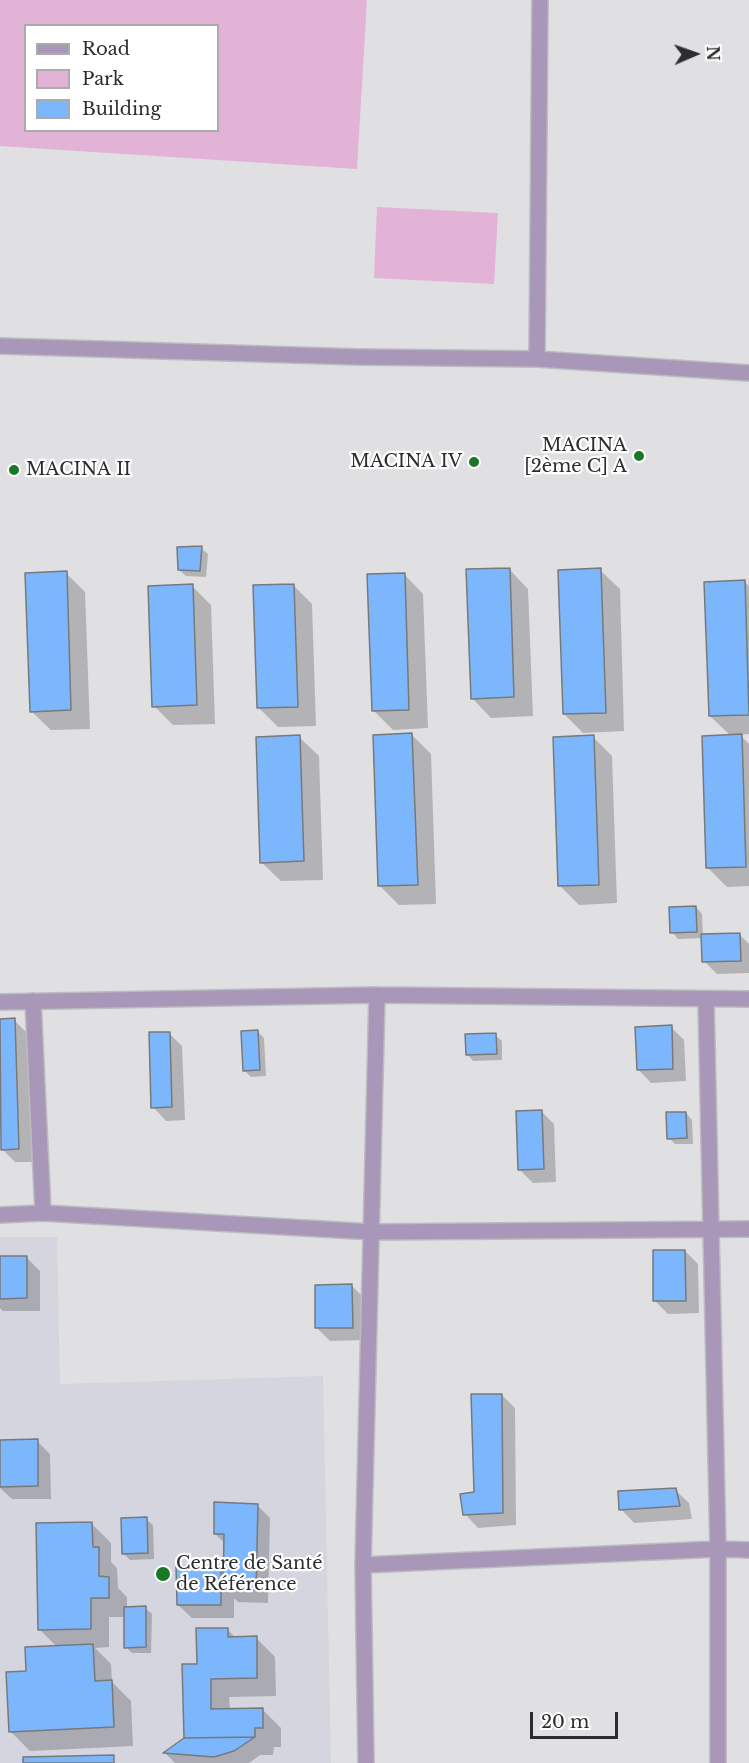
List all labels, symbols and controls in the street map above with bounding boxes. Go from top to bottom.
legend [24,24,219,132]
north arrow [665,24,725,84]
text: Road [82,38,130,60]
text: N [703,45,723,61]
text: Park [82,68,124,90]
text: Building [82,98,161,120]
place label: MACINA [2ème C] A [524,435,627,478]
marker: MACINA [2ème C] A [632,449,646,463]
place label: MACINA IV [350,451,462,473]
marker: MACINA IV [467,455,481,469]
place label: MACINA II [26,459,131,481]
marker: MACINA II [7,463,21,477]
place label: Centre de Santé de Référence [176,1553,323,1596]
marker: Centre de Santé de Référence [154,1565,172,1583]
scale bar [533,1700,622,1738]
text: 20 m [541,1711,589,1733]

